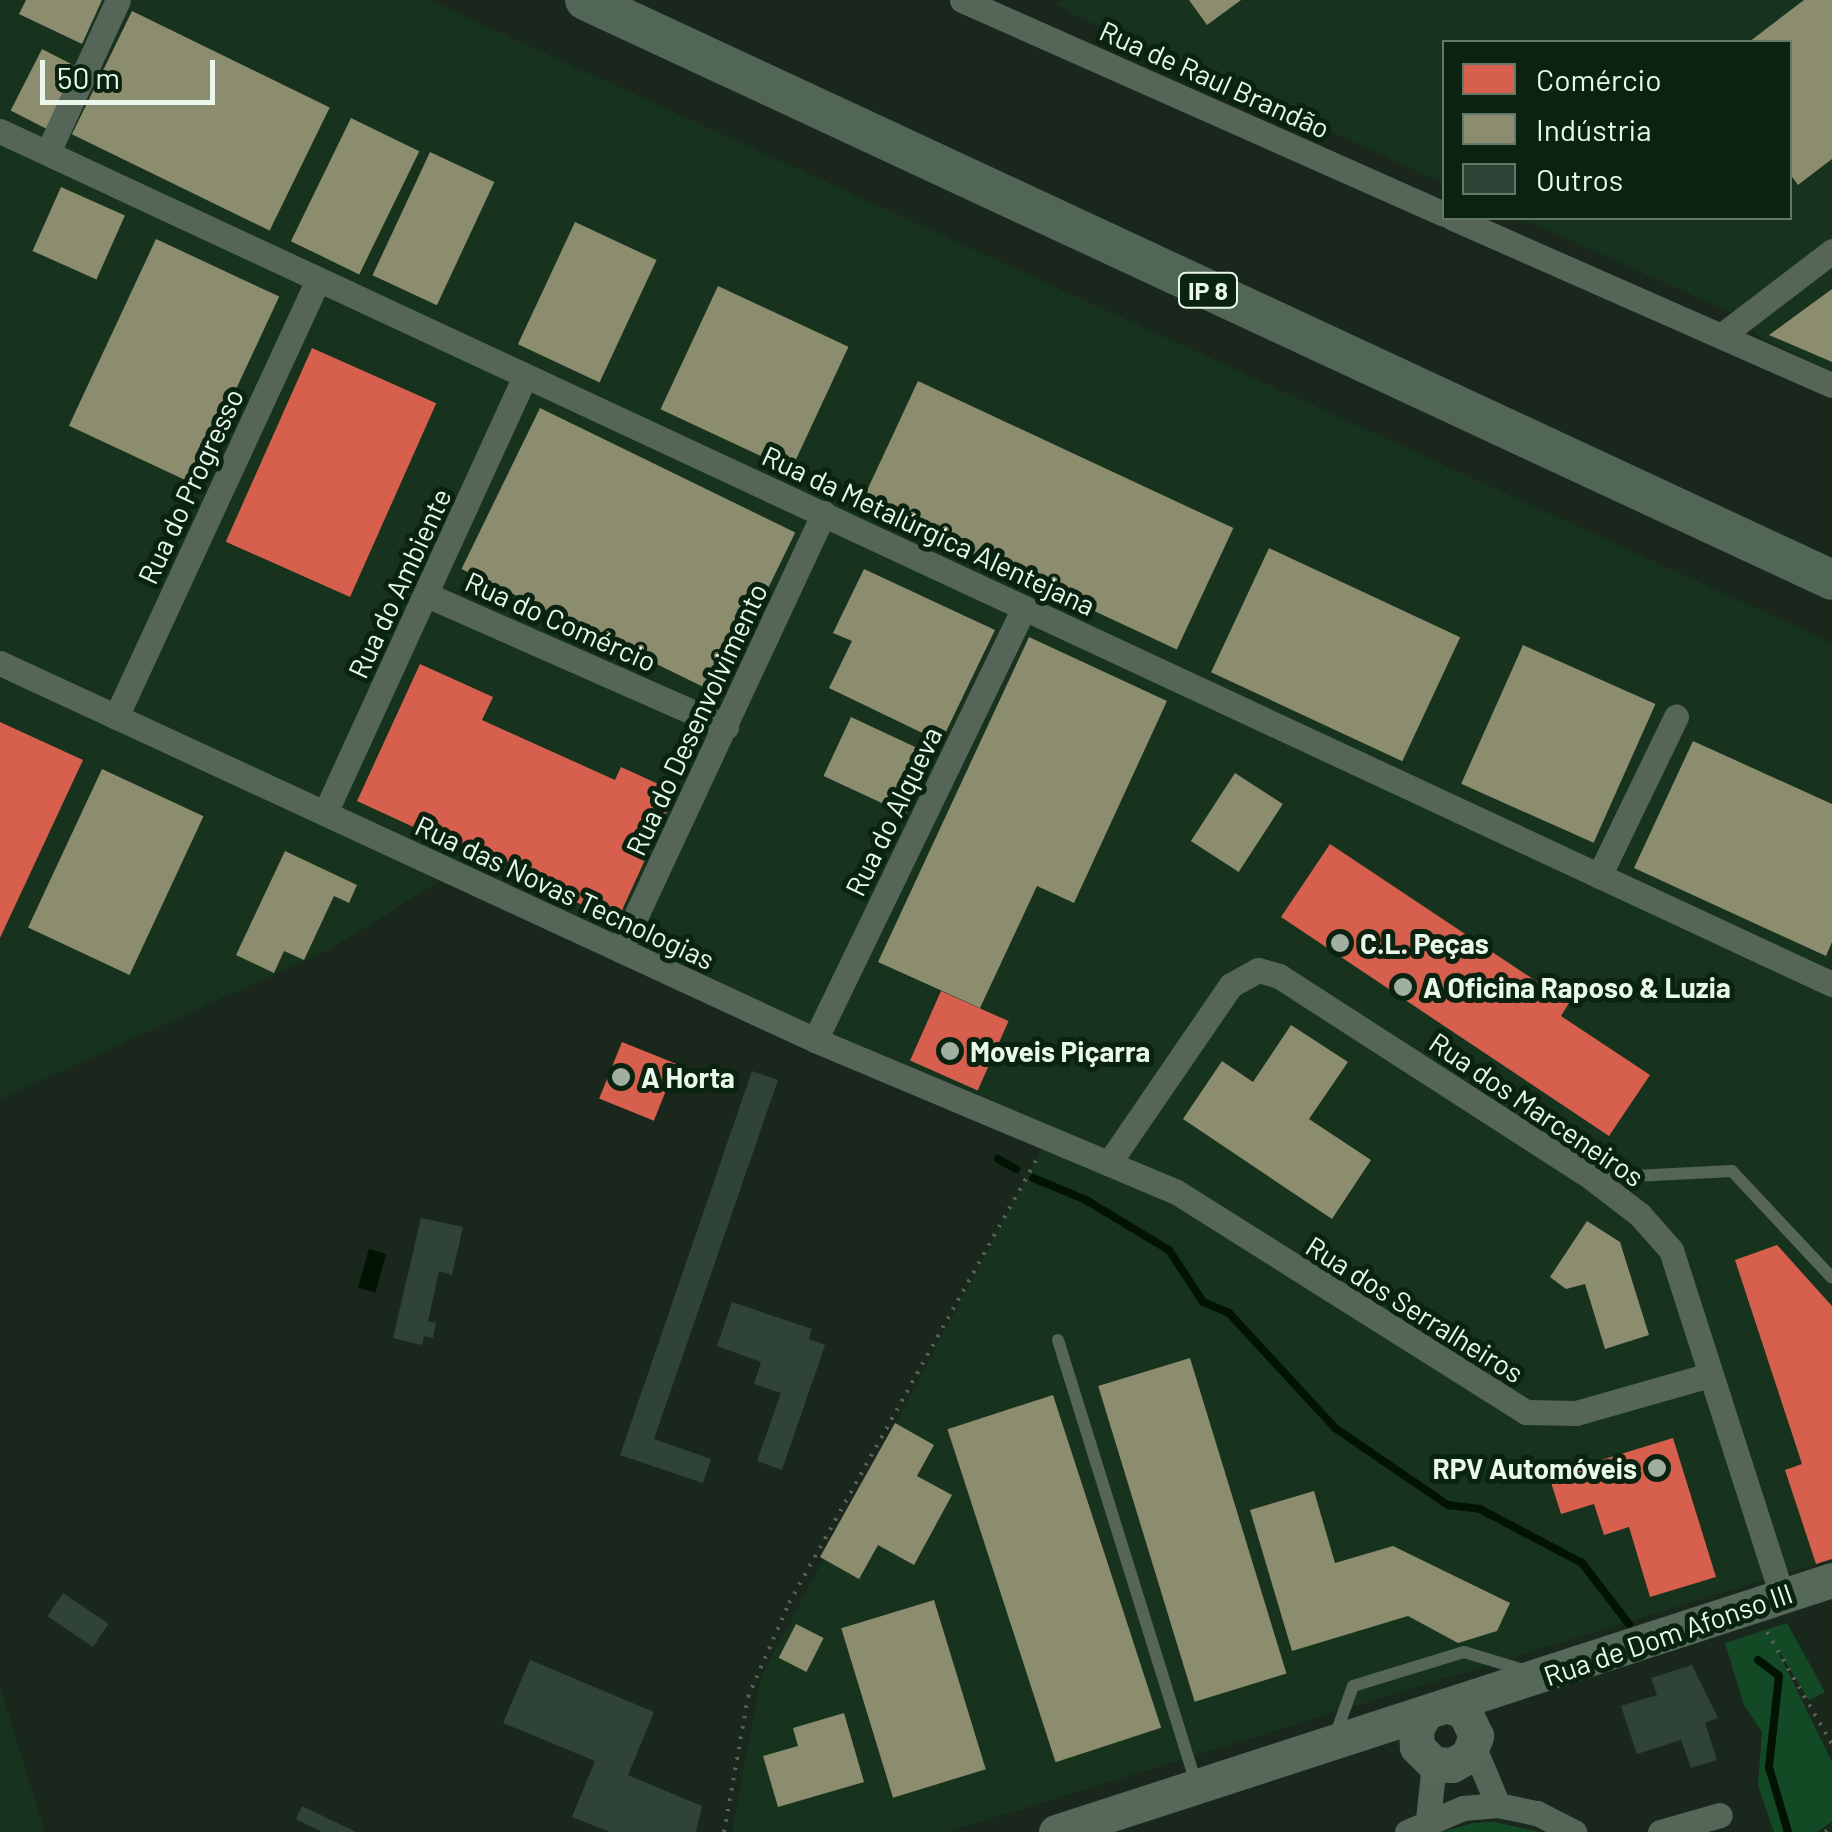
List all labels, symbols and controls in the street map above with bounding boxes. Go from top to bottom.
street label: Rua de Raul Brandão [1095,13,1335,145]
scale bar [45,40,220,102]
legend [1442,40,1792,220]
text: 50 m [57,59,120,95]
text: Comércio [1536,61,1662,97]
text: Indústria [1536,111,1652,147]
text: Outros [1536,161,1623,197]
road number: IP 8 [1176,270,1240,310]
street label: Rua do Progresso [130,383,250,589]
street label: Rua da Metalúrgica Alentejana [757,438,1101,622]
street label: Rua do Ambiente [340,483,458,683]
street label: Rua do Comércio [460,564,662,678]
street label: Rua do Desenvolvimento [618,578,774,860]
street label: Rua do Alqueva [838,721,948,901]
street label: Rua das Novas Tecnologias [410,808,720,976]
place label: C.L. Peças [1360,926,1489,960]
marker: C.L. Peças [1329,932,1351,954]
place label: A Oficina Raposo & Luzia [1423,970,1731,1004]
marker: A Oficina Raposo & Luzia [1392,976,1414,998]
street label: Rua dos Marceneiros [1423,1025,1651,1193]
place label: Moveis Piçarra [970,1034,1150,1068]
marker: Moveis Piçarra [939,1040,961,1062]
place label: A Horta [641,1060,735,1094]
marker: A Horta [610,1066,632,1088]
street label: Rua dos Serralheiros [1300,1229,1530,1389]
place label: RPV Automóveis [1433,1451,1637,1485]
marker: RPV Automóveis [1646,1457,1668,1479]
street label: Rua de Dom Afonso III [1539,1576,1797,1692]

